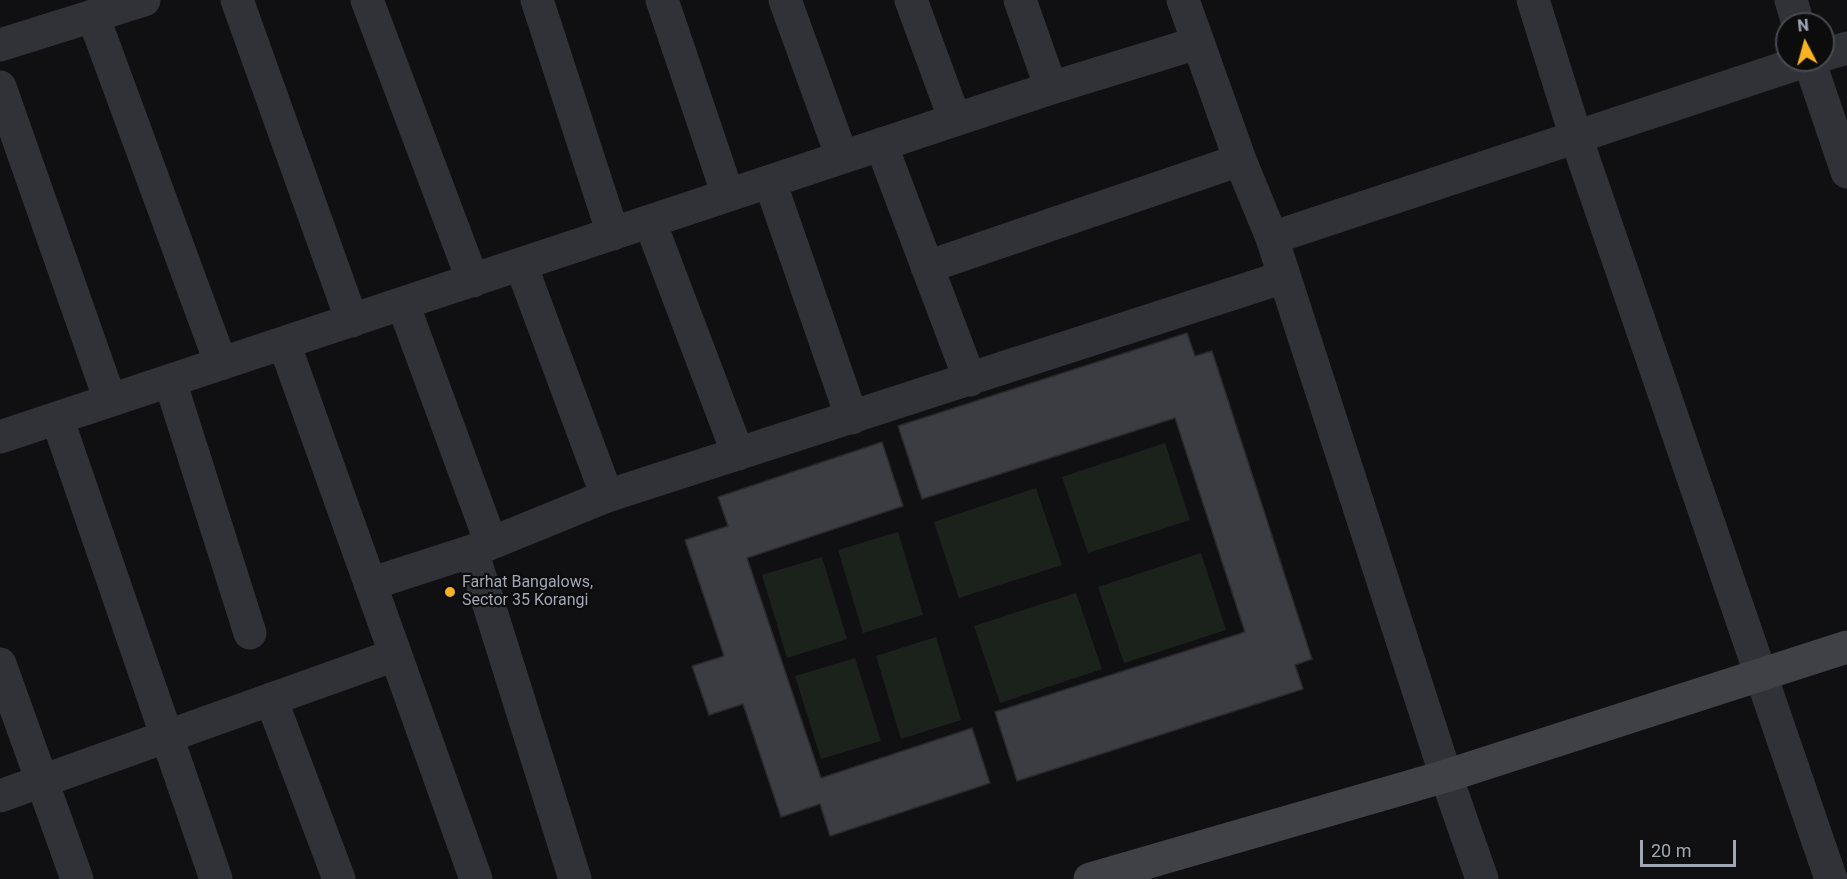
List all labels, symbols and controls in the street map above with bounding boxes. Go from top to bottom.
north arrow [1775,12,1835,72]
text: N [1797,16,1810,36]
place label: Farhat Bangalows, Sector 35 Korangi [462,573,593,611]
marker: Farhat Bangalows, Sector 35 Korangi [443,585,457,599]
scale bar [1643,828,1739,866]
text: 20 m [1651,840,1691,861]

